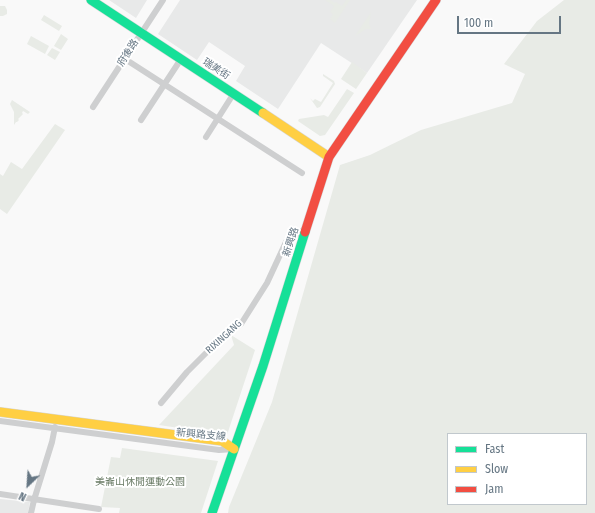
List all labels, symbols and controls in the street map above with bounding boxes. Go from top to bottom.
scale bar [459,8,563,34]
text: 100 m [464,16,493,30]
street label: 府後路 [115,37,141,69]
street label: 瑞美街 [200,56,232,82]
street label: 新興路 [281,226,301,258]
street label: RIXINGANG [203,318,245,356]
street label: 新興路支線 [176,427,226,443]
legend [447,433,587,505]
text: Fast [485,442,504,456]
text: Slow [485,462,508,476]
north arrow [8,465,48,505]
park label: 美崙山休閒運動公園 [95,476,185,488]
text: Jam [485,482,503,496]
text: N [17,489,28,504]

